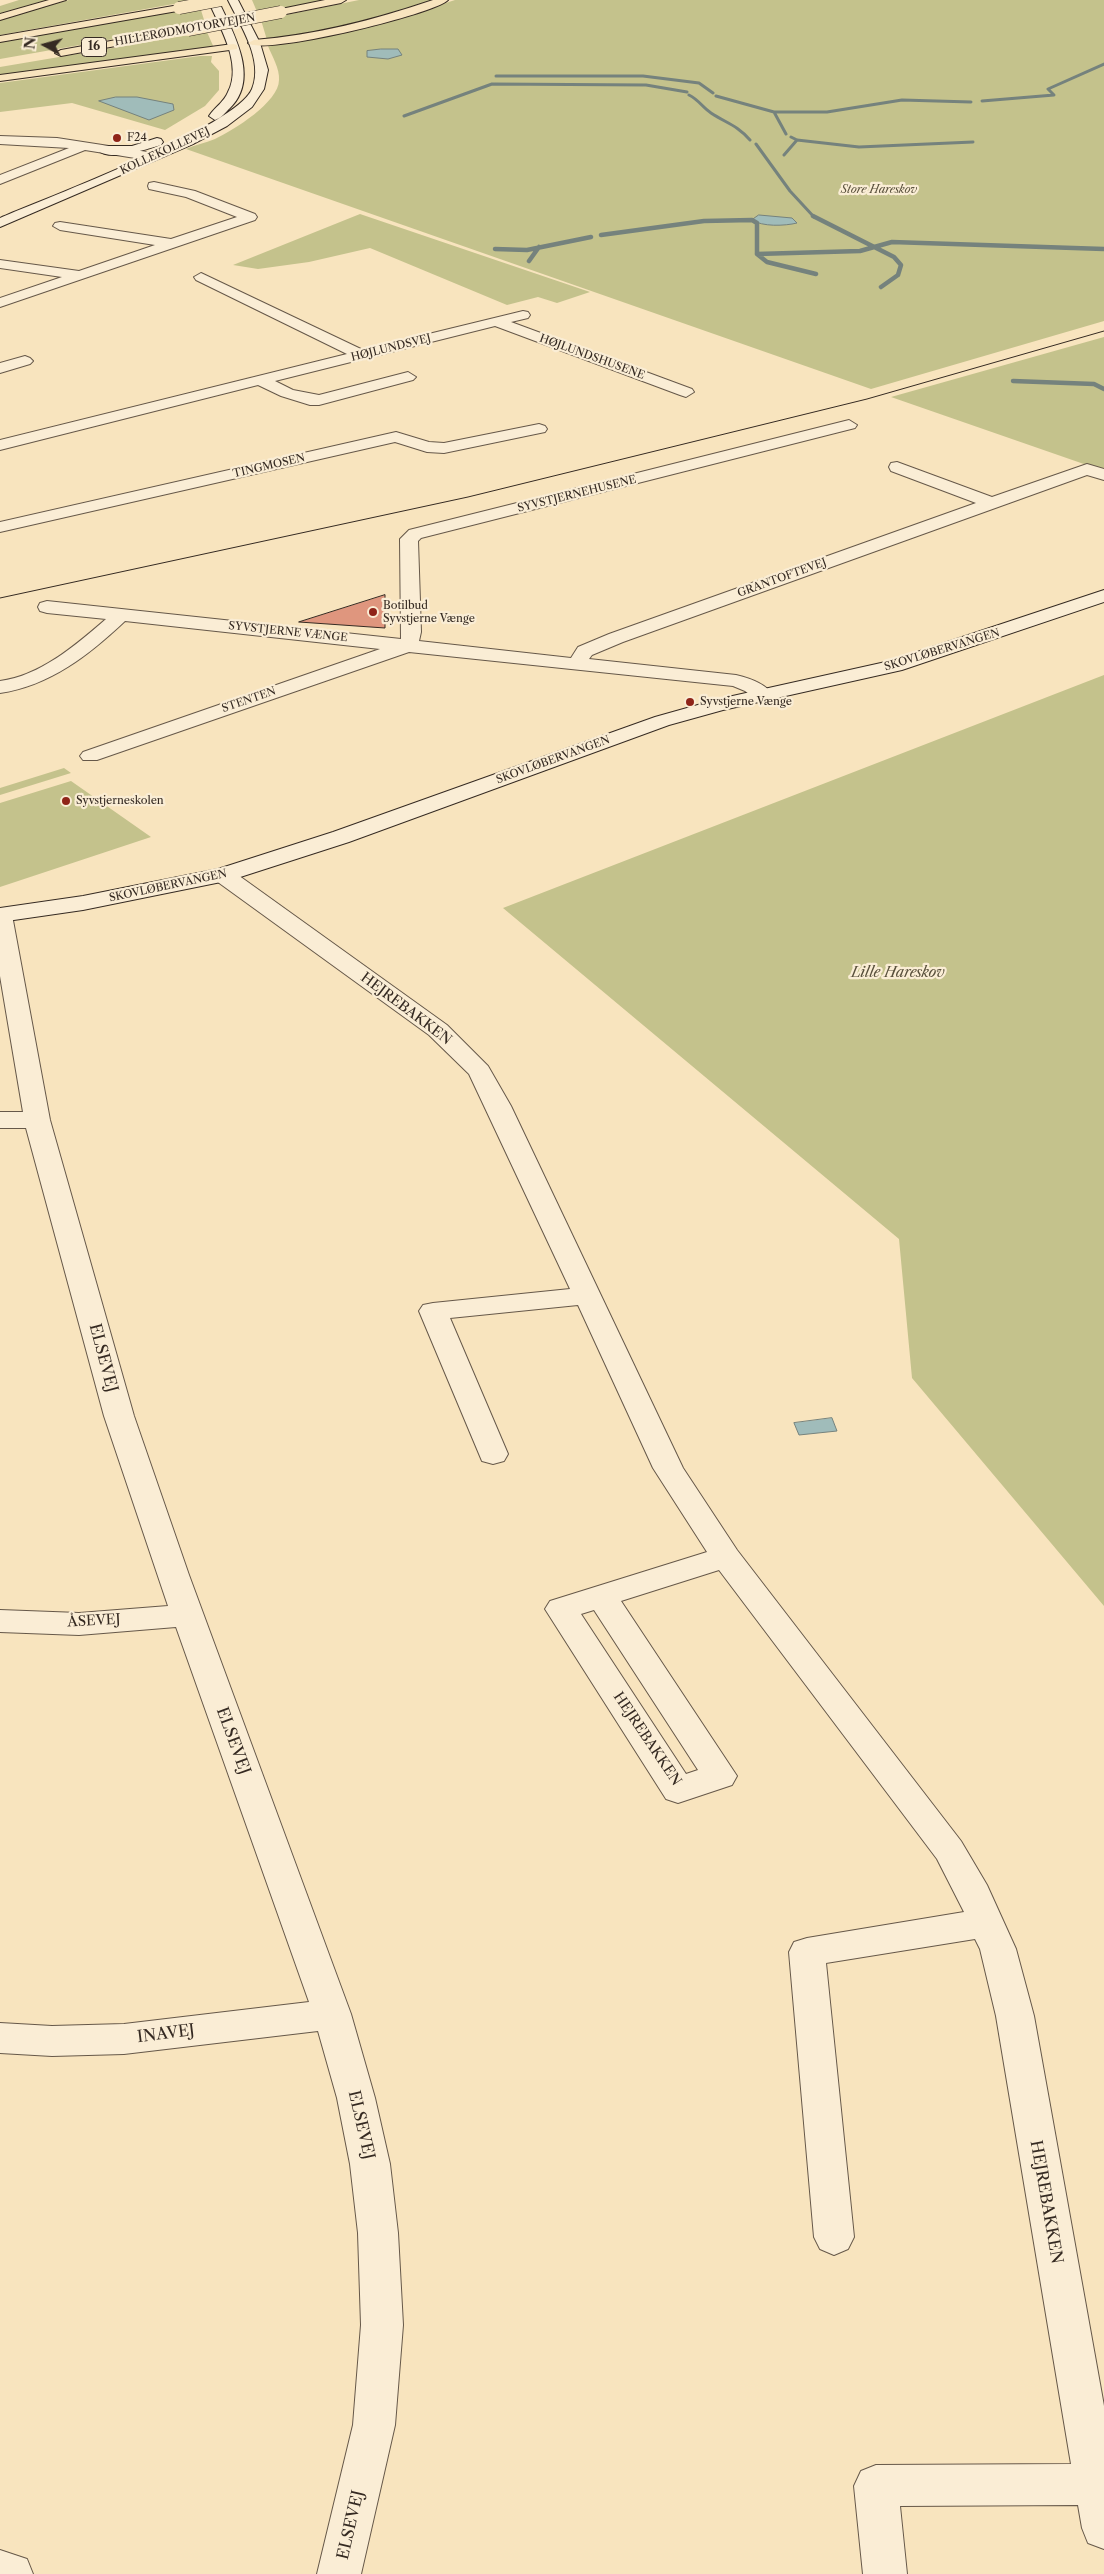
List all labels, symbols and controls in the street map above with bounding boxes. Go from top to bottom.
street label: HILLERØDMOTORVEJEN [114,11,256,49]
north arrow [20,20,70,70]
text: N [20,36,40,50]
road number: 16 [82,38,106,56]
street label: KOLLEKOLLEVEJ [118,124,212,178]
place label: F24 [127,131,147,145]
marker: F24 [111,132,123,144]
park label: Store Hareskov [841,183,917,197]
street label: HØJLUNDSVEJ [350,332,432,364]
street label: HØJLUNDSHUSENE [537,332,647,382]
street label: TINGMOSEN [232,451,306,481]
street label: SYVSTJERNEHUSENE [516,473,638,515]
street label: GRANTOFTEVEJ [736,556,828,600]
place label: Botilbud Syvstjerne Vænge [383,599,475,625]
marker: Botilbud Syvstjerne Vænge [367,606,379,618]
street label: SYVSTJERNE VÆNGE [228,619,348,645]
street label: SKOVLØBERVANGEN [883,626,1001,674]
street label: STENTEN [220,685,278,715]
place label: Syvstjerne Vænge [700,695,792,709]
marker: Syvstjerne Vænge [684,696,696,708]
street label: SKOVLØBERVANGEN [494,733,612,787]
place label: Syvstjerneskolen [76,794,164,808]
marker: Syvstjerneskolen [60,795,72,807]
street label: SKOVLØBERVANGEN [108,867,228,905]
park label: Lille Hareskov [851,965,945,981]
street label: HEJREBAKKEN [357,969,455,1049]
street label: ELSEVEJ [85,1321,121,1395]
street label: ÅSEVEJ [67,1611,121,1631]
street label: HEJREBAKKEN [609,1689,685,1789]
street label: ELSEVEJ [212,1705,254,1777]
street label: INAVEJ [136,2021,196,2047]
street label: ELSEVEJ [344,2088,378,2162]
street label: HEJREBAKKEN [1026,2139,1066,2265]
street label: ELSEVEJ [334,2488,368,2562]

